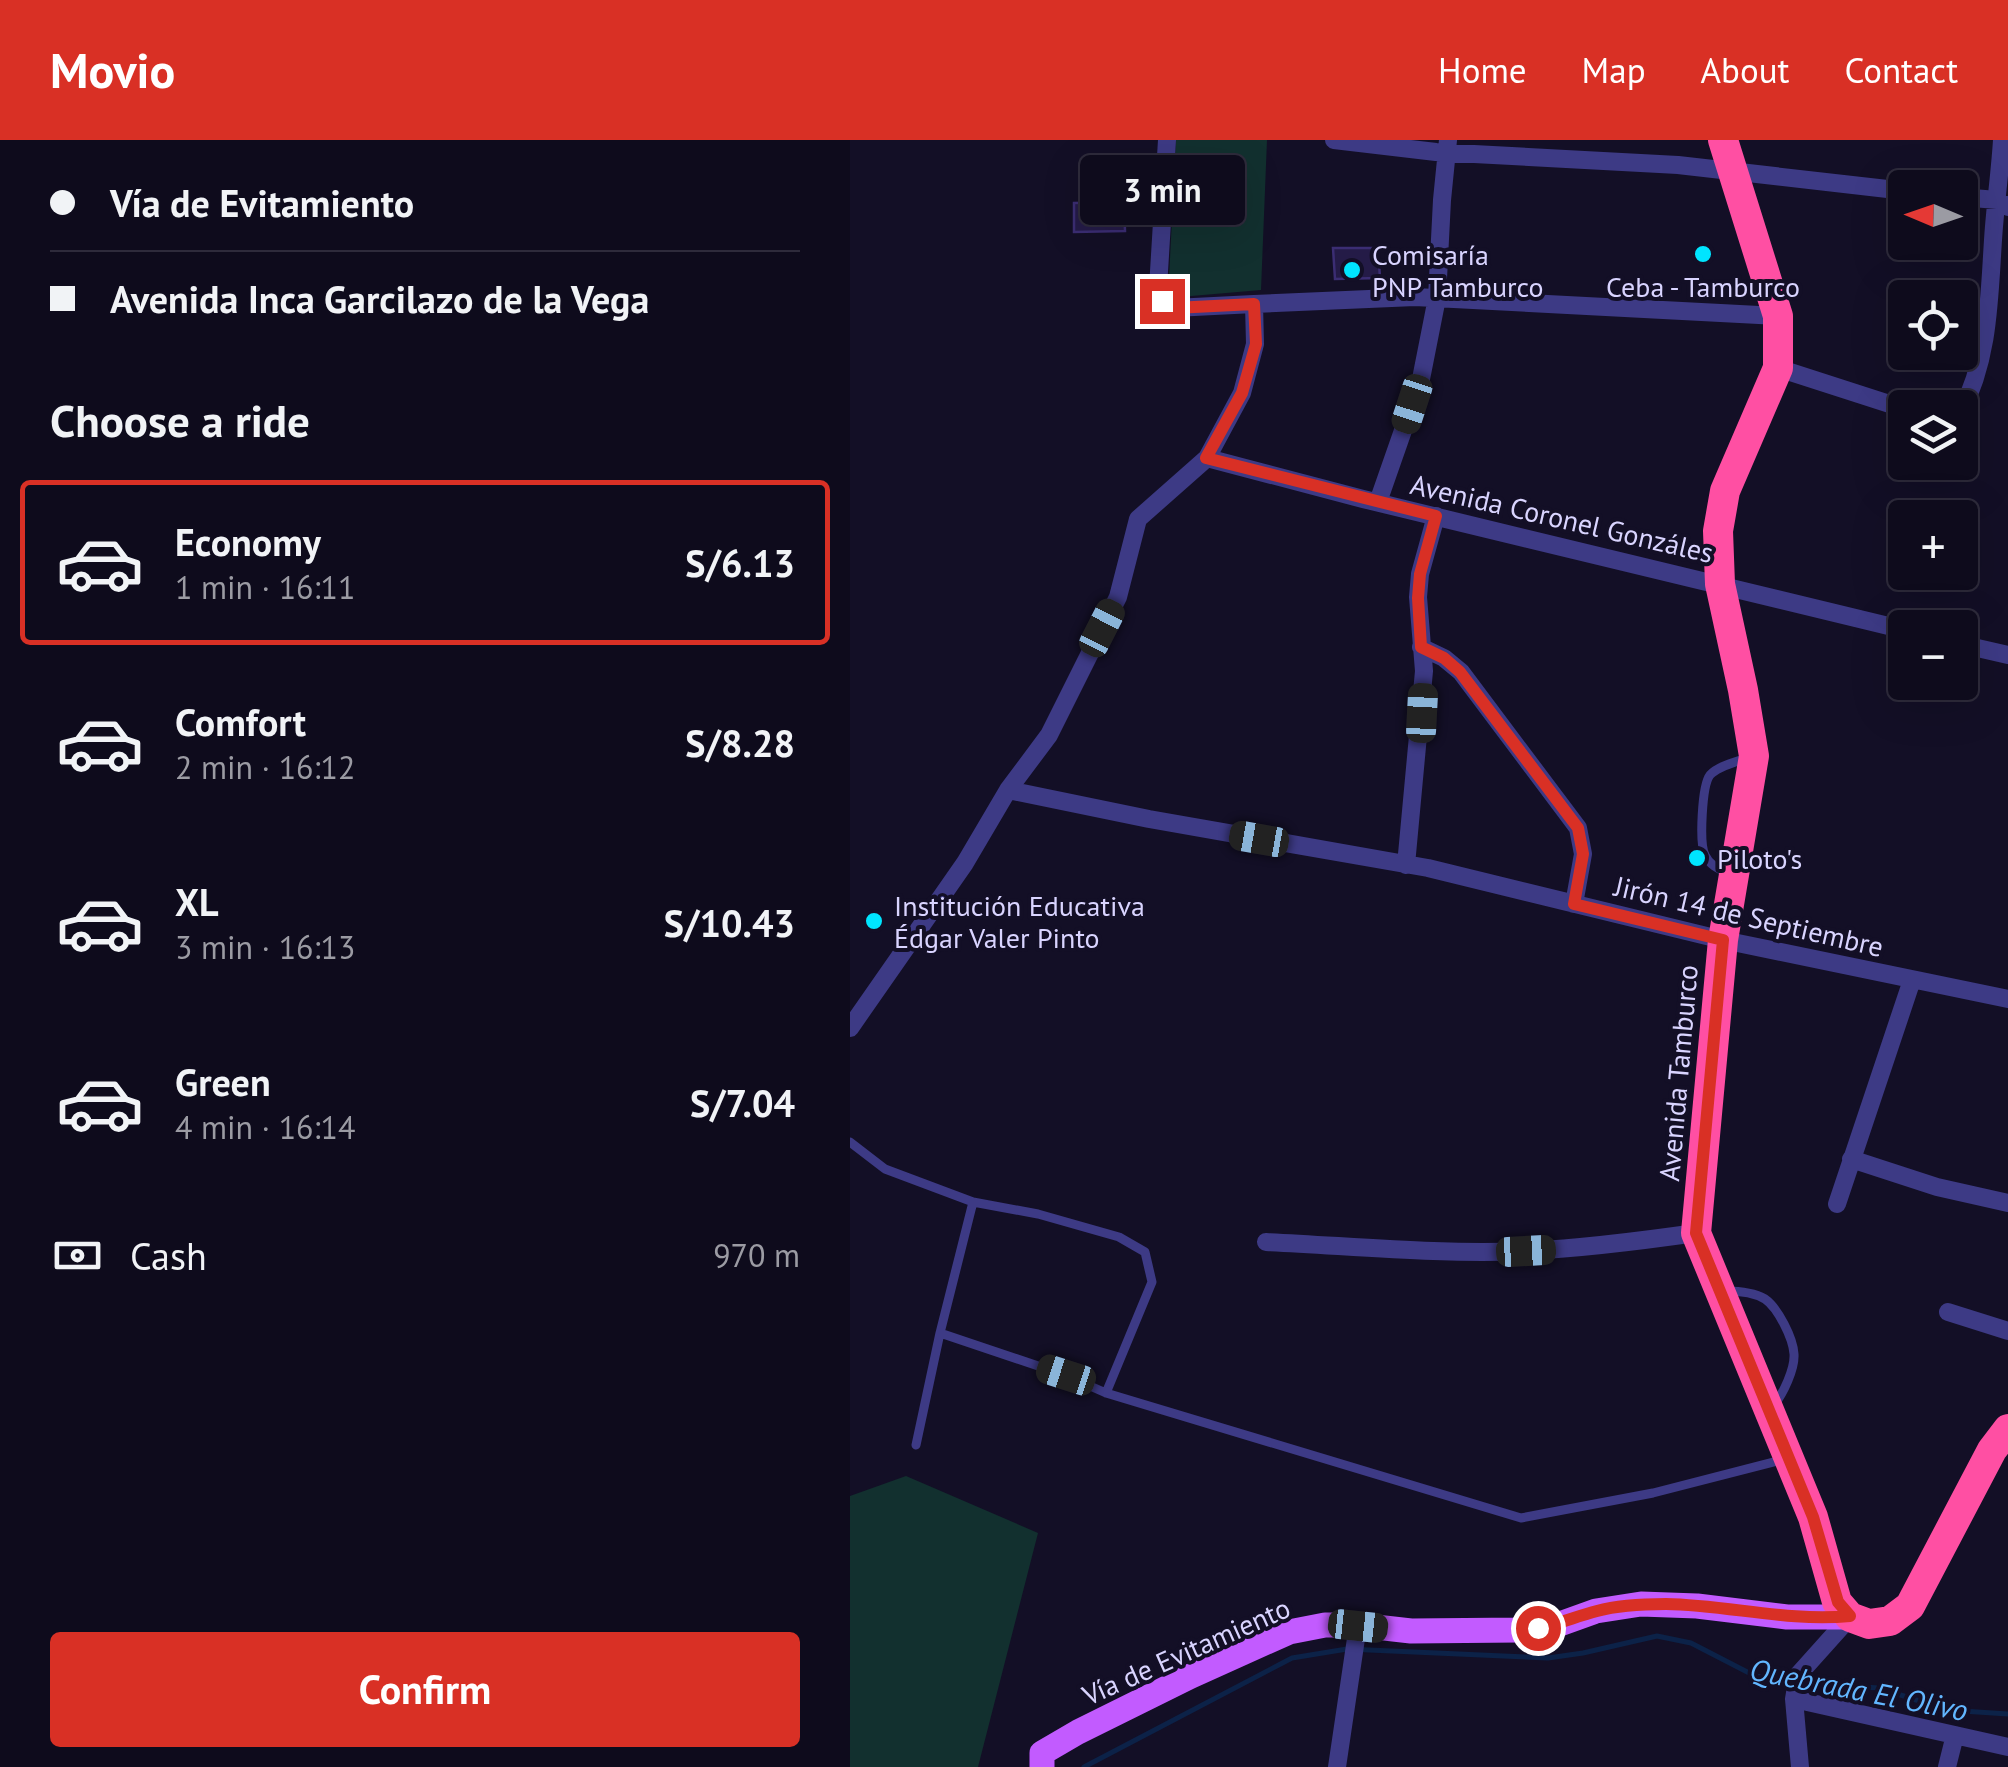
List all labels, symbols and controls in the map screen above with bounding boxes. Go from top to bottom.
text: Movio [50,39,175,101]
text: Home [1438,47,1527,93]
text: Map [1582,47,1646,93]
text: About [1701,47,1789,93]
text: Contact [1844,47,1958,93]
callout: 3 min [1080,156,1244,226]
text: 3 min [1123,169,1202,211]
north arrow [1888,170,1978,260]
map controls [1888,170,1978,700]
text: Vía de Evitamiento [110,178,414,227]
place label: Comisaría PNP Tamburco [1372,236,1544,305]
marker: Ceba - Tamburco [1692,243,1714,265]
marker: Comisaría PNP Tamburco [1341,259,1363,281]
place label: Ceba - Tamburco [1606,268,1800,305]
text: Avenida Inca Garcilazo de la Vega [110,274,649,323]
route end [1140,279,1185,324]
button: locate [1888,280,1978,370]
car [1388,371,1436,437]
button: layers [1888,390,1978,480]
text: Choose a ride [50,391,310,449]
street label: Avenida Coronel Gonzáles [1407,465,1717,571]
button: + [1888,500,1978,590]
text: Economy [175,517,321,566]
icon: car [55,518,145,608]
text: S/6.13 [685,538,795,587]
text: 1 min · 16:11 [175,566,355,608]
car [1075,594,1129,662]
button: − [1888,610,1978,700]
car [1405,682,1439,744]
text: Comfort [175,697,306,746]
icon: car [55,698,145,788]
text: S/8.28 [685,718,795,767]
text: 2 min · 16:12 [175,746,355,788]
car [1227,819,1291,859]
place label: Piloto's [1717,840,1802,877]
marker: Piloto's [1686,847,1708,869]
street label: Jirón 14 de Septiembre [1610,867,1887,965]
text: XL [175,877,219,926]
icon: car [55,878,145,968]
place label: Institución Educativa Édgar Valer Pinto [894,887,1145,956]
text: S/10.43 [664,898,795,947]
marker: Institución Educativa Édgar Valer Pinto [863,910,885,932]
text: 3 min · 16:13 [175,926,355,968]
street label: Avenida Tamburco [1650,963,1706,1183]
text: Green [175,1057,271,1106]
icon: car [55,1058,145,1148]
text: S/7.04 [690,1078,795,1127]
text: 4 min · 16:14 [175,1106,355,1148]
icon: cash [50,1228,105,1283]
text: Cash [130,1231,207,1280]
text: 970 m [713,1234,800,1276]
car [1495,1234,1557,1268]
car [1033,1351,1099,1399]
street label: Vía de Evitamiento [1075,1589,1296,1714]
route start [1516,1606,1561,1651]
car [1327,1608,1389,1644]
button: Confirm [50,1632,800,1747]
water label: Quebrada El Olivo [1747,1649,1971,1729]

